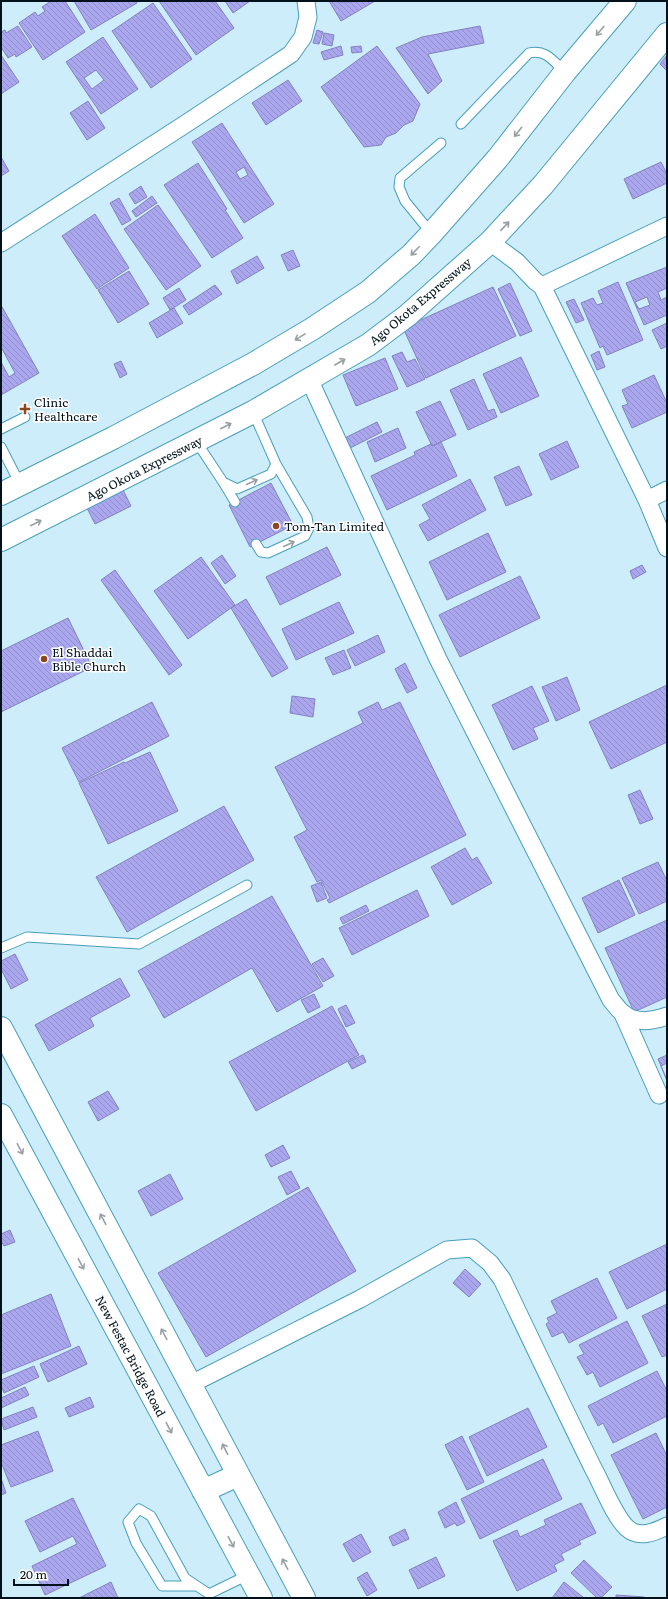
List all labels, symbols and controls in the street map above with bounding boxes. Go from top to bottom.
one-way arrow [596,25,605,36]
one-way arrow [514,126,523,137]
one-way arrow [500,221,509,232]
one-way arrow [410,246,420,256]
street label: Ago Okota Expressway [365,253,475,349]
one-way arrow [294,333,306,341]
one-way arrow [334,357,346,365]
place label: Clinic Healthcare [34,393,97,425]
marker: Clinic Healthcare [19,403,31,415]
one-way arrow [220,421,232,429]
street label: Ago Okota Expressway [83,431,205,505]
one-way arrow [246,478,258,485]
place label: Tom-Tan Limited [284,517,385,535]
one-way arrow [30,519,42,526]
marker: Tom-Tan Limited [271,521,281,531]
one-way arrow [283,539,295,547]
place label: El Shaddai Bible Church [52,643,126,675]
marker: El Shaddai Bible Church [39,654,49,664]
one-way arrow [16,1143,24,1155]
one-way arrow [98,1213,106,1225]
one-way arrow [78,1258,85,1270]
street label: New Festac Bridge Road [91,1292,171,1420]
one-way arrow [160,1328,167,1340]
one-way arrow [166,1421,174,1433]
one-way arrow [220,1443,228,1455]
one-way arrow [227,1536,235,1548]
one-way arrow [281,1558,289,1570]
scale bar [14,1561,68,1587]
text: 20 m [20,1565,47,1583]

